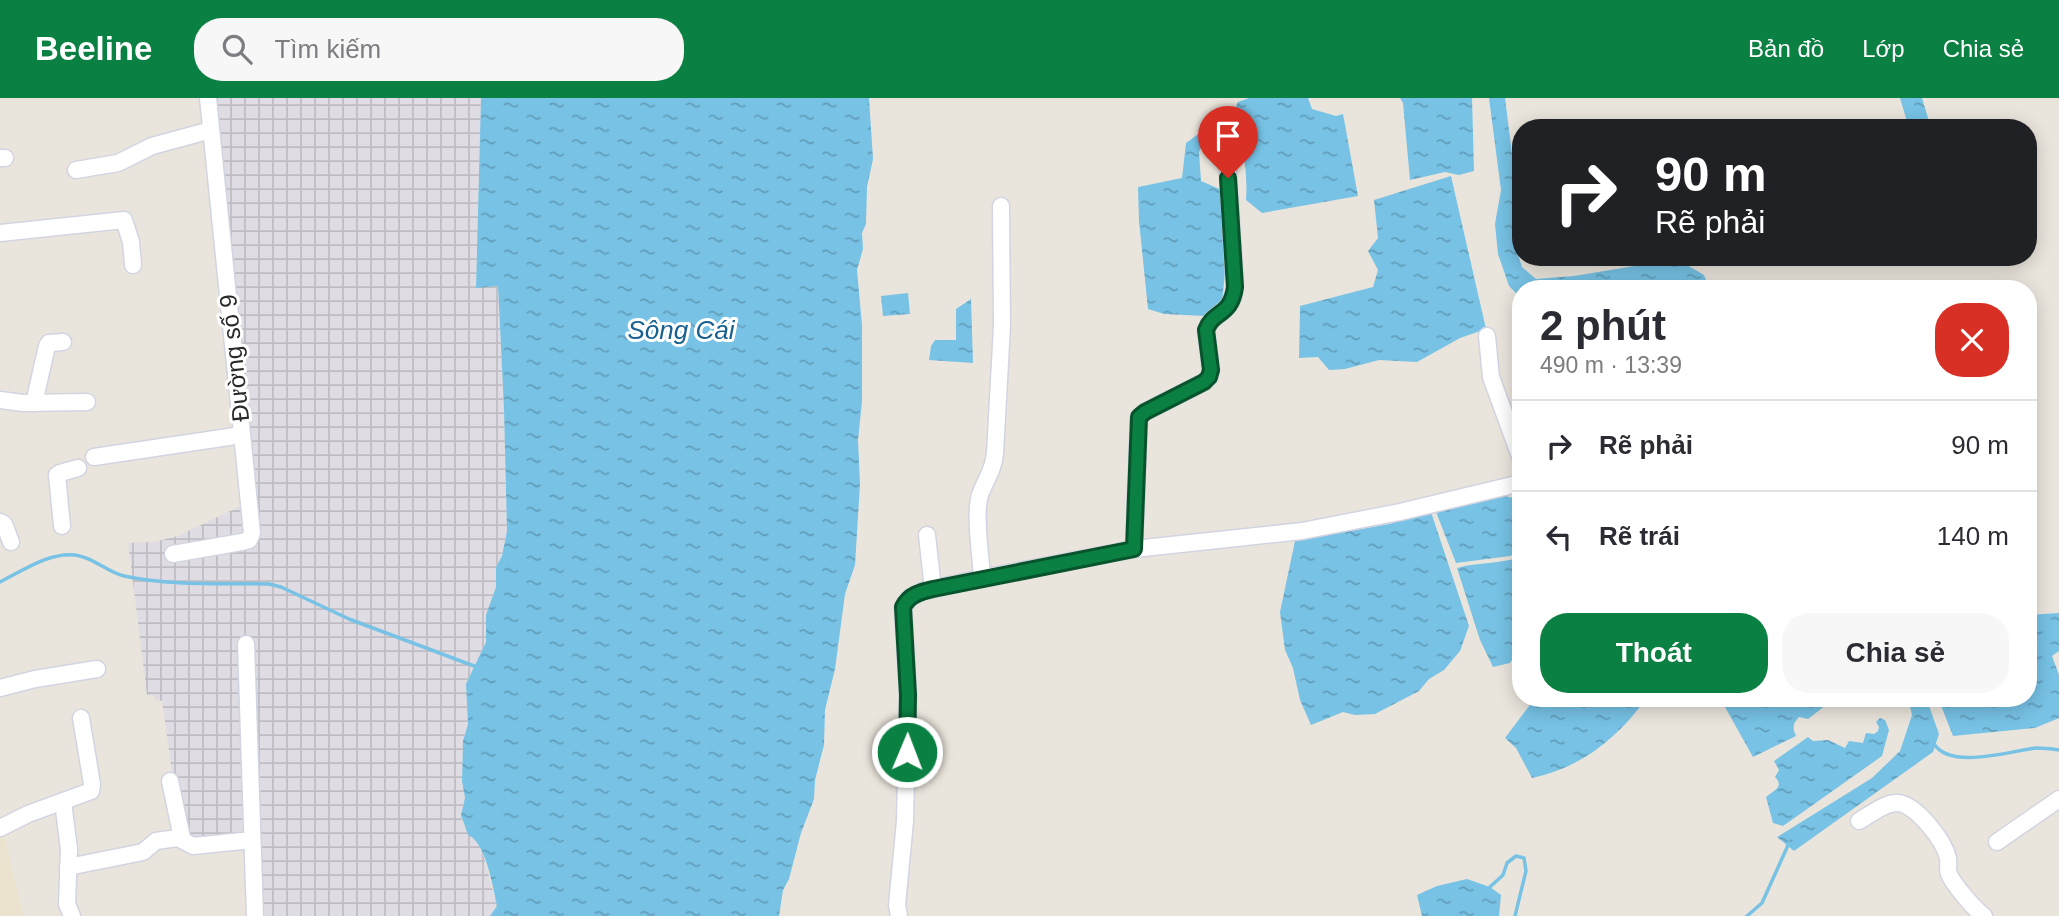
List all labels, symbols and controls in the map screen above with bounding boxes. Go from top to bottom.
search box [194,18,684,81]
text: Beeline [35,30,152,67]
icon: search [218,30,256,68]
text: Tìm kiếm [274,34,381,64]
text: Bản đồ [1748,35,1824,62]
text: Lớp [1862,35,1905,62]
text: Chia sẻ [1943,35,2024,62]
pin [1198,106,1258,178]
icon: arrive [1209,117,1247,155]
icon: right [1540,147,1631,238]
text: 90 m [1655,147,1767,201]
text: Rẽ phải [1655,204,1765,240]
street label: Đường số 9 [214,293,254,423]
text: 2 phút [1540,302,1666,349]
button: close [1935,303,2009,377]
water label: Sông Cái [628,315,736,345]
text: 490 m · 13:39 [1540,352,1682,378]
icon: right [1540,427,1578,465]
text: Rẽ phải [1599,430,1693,460]
text: 90 m [1951,430,2009,460]
icon: left [1540,518,1578,556]
text: Rẽ trái [1599,521,1680,551]
text: 140 m [1937,521,2009,551]
button: Thoát [1540,613,1768,693]
button: Chia sẻ [1782,613,2009,693]
position arrow [870,715,944,789]

